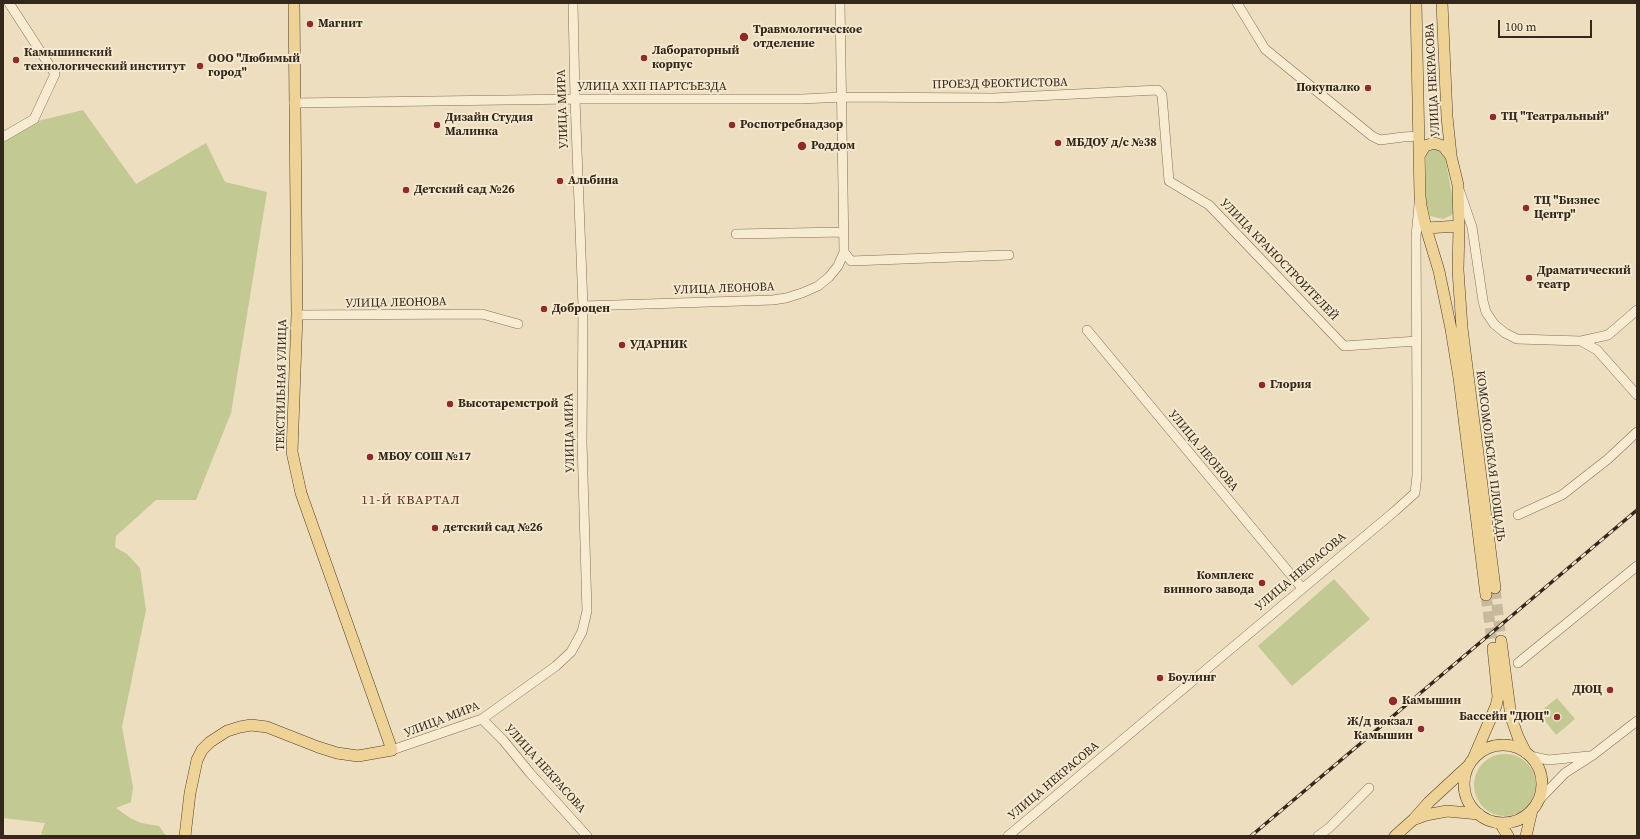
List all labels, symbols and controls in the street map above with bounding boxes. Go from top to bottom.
scale bar [1500,12,1594,38]
place label: Магнит [318,17,363,31]
marker: Магнит [305,19,315,29]
text: 100 m [1505,19,1537,35]
place label: Травмологическое отделение [753,23,862,51]
street label: УЛИЦА НЕКРАСОВА [1423,23,1443,137]
marker: Травмологическое отделение [738,31,750,43]
place label: Лабораторный корпус [652,44,739,72]
place label: Камышинский технологический институт [24,46,186,74]
place label: ООО "Любимый город" [208,52,300,80]
marker: Лабораторный корпус [639,53,649,63]
marker: Камышинский технологический институт [11,55,21,65]
marker: ООО "Любимый город" [195,61,205,71]
street label: УЛИЦА МИРА [554,69,572,149]
street label: ПРОЕЗД ФЕОКТИСТОВА [932,76,1068,92]
street label: УЛИЦА XXII ПАРТСЪЕЗДА [577,80,727,94]
place label: Покупалко [1296,81,1360,95]
marker: Покупалко [1363,83,1373,93]
place label: ТЦ "Театральный" [1501,110,1609,124]
place label: Дизайн Студия Малинка [445,111,533,139]
marker: ТЦ "Театральный" [1488,112,1498,122]
place label: Роспотребнадзор [740,118,843,132]
marker: Дизайн Студия Малинка [432,120,442,130]
marker: Роспотребнадзор [727,120,737,130]
place label: МБДОУ д/с №38 [1066,136,1157,150]
marker: МБДОУ д/с №38 [1053,138,1063,148]
place label: Роддом [811,139,855,153]
marker: Роддом [796,140,808,152]
place label: Альбина [568,174,618,188]
marker: Альбина [555,176,565,186]
place label: Детский сад №26 [414,183,515,197]
marker: Детский сад №26 [401,185,411,195]
place label: ТЦ "Бизнес Центр" [1534,194,1600,222]
street label: УЛИЦА КРАНОСТРОИТЕЛЕЙ [1217,196,1341,324]
marker: ТЦ "Бизнес Центр" [1521,203,1531,213]
place label: Драматический театр [1537,264,1631,292]
marker: Драматический театр [1524,273,1534,283]
street label: УЛИЦА ЛЕОНОВА [673,280,775,298]
street label: УЛИЦА ЛЕОНОВА [345,295,447,311]
place label: Доброцен [552,302,610,316]
marker: Доброцен [539,304,549,314]
street label: ТЕКСТИЛЬНАЯ УЛИЦА [274,319,290,451]
place label: УДАРНИК [630,338,687,352]
marker: УДАРНИК [617,340,627,350]
street label: КОМСОМОЛЬСКАЯ ПЛОЩАДЬ [1472,370,1508,542]
place label: Глория [1270,378,1311,392]
marker: Глория [1257,380,1267,390]
street label: УЛИЦА МИРА [562,393,578,473]
place label: Высотаремстрой [458,397,558,411]
marker: Высотаремстрой [445,399,455,409]
street label: УЛИЦА ЛЕОНОВА [1165,408,1241,494]
place label: МБОУ СОШ №17 [378,450,471,464]
marker: МБОУ СОШ №17 [365,452,375,462]
district label: 11-Й КВАРТАЛ [361,493,461,509]
place label: детский сад №26 [443,521,543,535]
marker: детский сад №26 [430,523,440,533]
street label: УЛИЦА НЕКРАСОВА [1253,530,1349,614]
place label: Комплекс винного завода [1164,569,1254,597]
marker: Комплекс винного завода [1257,578,1267,588]
place label: Боулинг [1168,671,1216,685]
marker: Боулинг [1155,673,1165,683]
place label: ДЮЦ [1572,683,1602,697]
marker: ДЮЦ [1605,685,1615,695]
place label: Камышин [1402,694,1461,708]
marker: Камышин [1387,695,1399,707]
street label: УЛИЦА МИРА [402,699,482,741]
place label: Бассейн "ДЮЦ" [1459,710,1549,724]
marker: Бассейн "ДЮЦ" [1552,712,1562,722]
place label: Ж/д вокзал Камышин [1347,715,1413,743]
street label: УЛИЦА НЕКРАСОВА [501,722,589,816]
marker: Ж/д вокзал Камышин [1416,724,1426,734]
street label: УЛИЦА НЕКРАСОВА [1006,739,1102,823]

